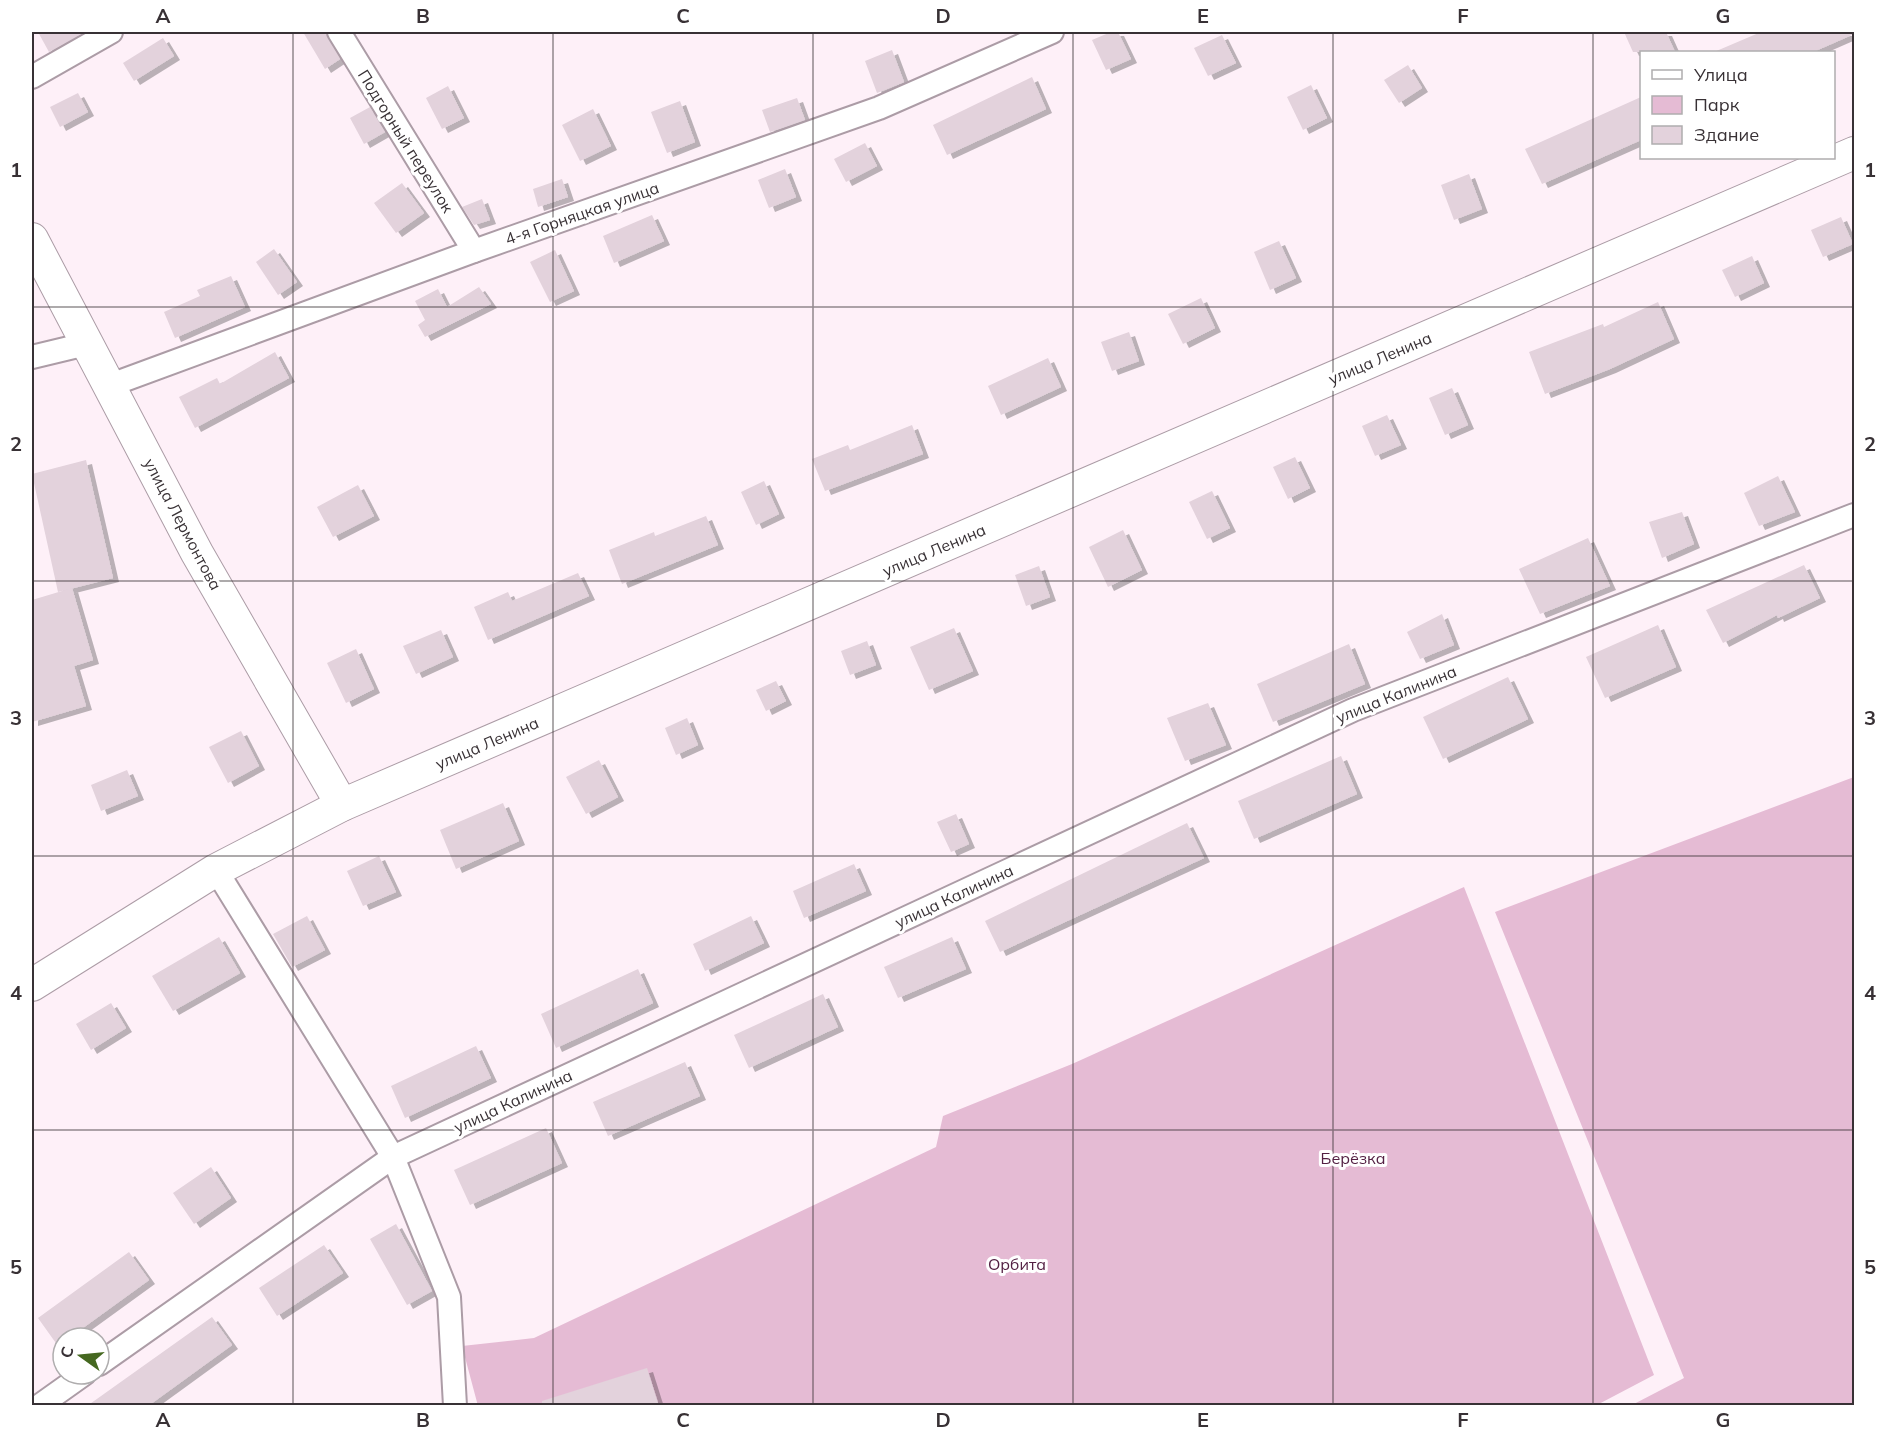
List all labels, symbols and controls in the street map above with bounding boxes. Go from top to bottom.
text: A [156,3,171,28]
text: B [416,3,430,28]
text: C [676,3,690,28]
text: D [935,3,951,28]
text: E [1197,3,1209,28]
text: F [1457,3,1469,28]
text: G [1716,3,1730,28]
legend [1640,51,1835,159]
text: Улица [1693,63,1748,86]
street label: Подгорный переулок [354,66,458,217]
text: Парк [1694,93,1740,116]
text: Здание [1694,123,1759,146]
text: 1 [10,157,22,182]
text: 1 [1864,157,1876,182]
street label: 4-я Горняцкая улица [502,177,662,249]
street label: улица Ленина [1325,327,1435,389]
text: 2 [10,431,22,456]
text: 2 [1864,431,1876,456]
street label: улица Лермонтова [140,455,226,593]
street label: улица Ленина [879,519,989,581]
street label: улица Калинина [1333,661,1459,727]
text: 3 [10,705,22,730]
text: 3 [1864,705,1876,730]
street label: улица Ленина [432,712,542,774]
street label: улица Калинина [892,860,1016,932]
text: 4 [10,980,22,1005]
text: 4 [1864,980,1876,1005]
street label: улица Калинина [451,1065,575,1137]
park label: Берёзка [1321,1148,1385,1168]
text: 5 [10,1254,22,1279]
park label: Орбита [988,1254,1046,1274]
text: 5 [1864,1254,1876,1279]
north arrow [51,1326,111,1386]
text: С [55,1344,78,1360]
text: A [156,1407,171,1432]
text: B [416,1407,430,1432]
text: C [676,1407,690,1432]
text: D [935,1407,951,1432]
text: E [1197,1407,1209,1432]
text: F [1457,1407,1469,1432]
text: G [1716,1407,1730,1432]

